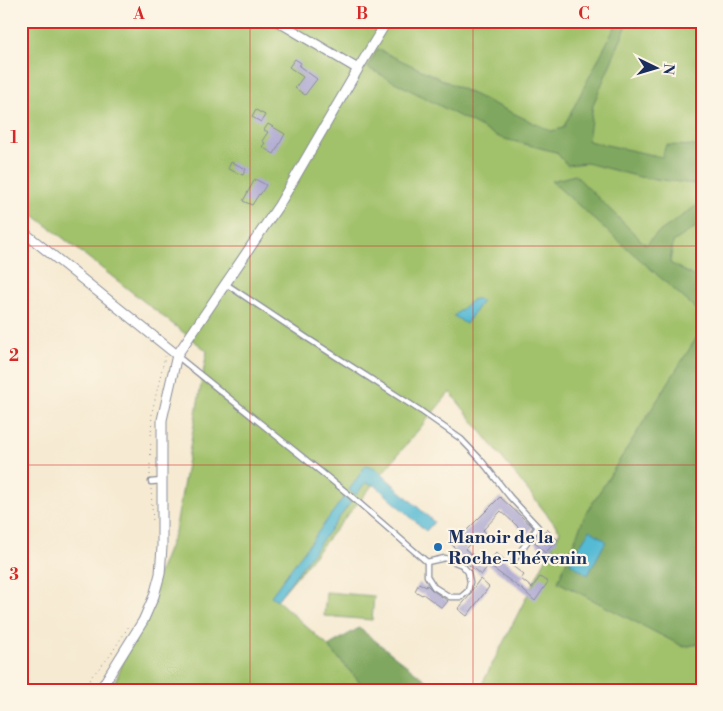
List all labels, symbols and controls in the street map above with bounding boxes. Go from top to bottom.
text: A [132,4,145,24]
text: B [356,4,368,24]
text: C [578,4,590,24]
north arrow [630,42,680,92]
text: N [659,63,677,75]
text: 1 [10,128,18,148]
text: 2 [9,346,19,366]
place label: Manoir de la Roche-Thévenin [448,526,587,570]
marker: Manoir de la Roche-Thévenin [432,541,444,553]
text: 3 [9,565,19,585]

